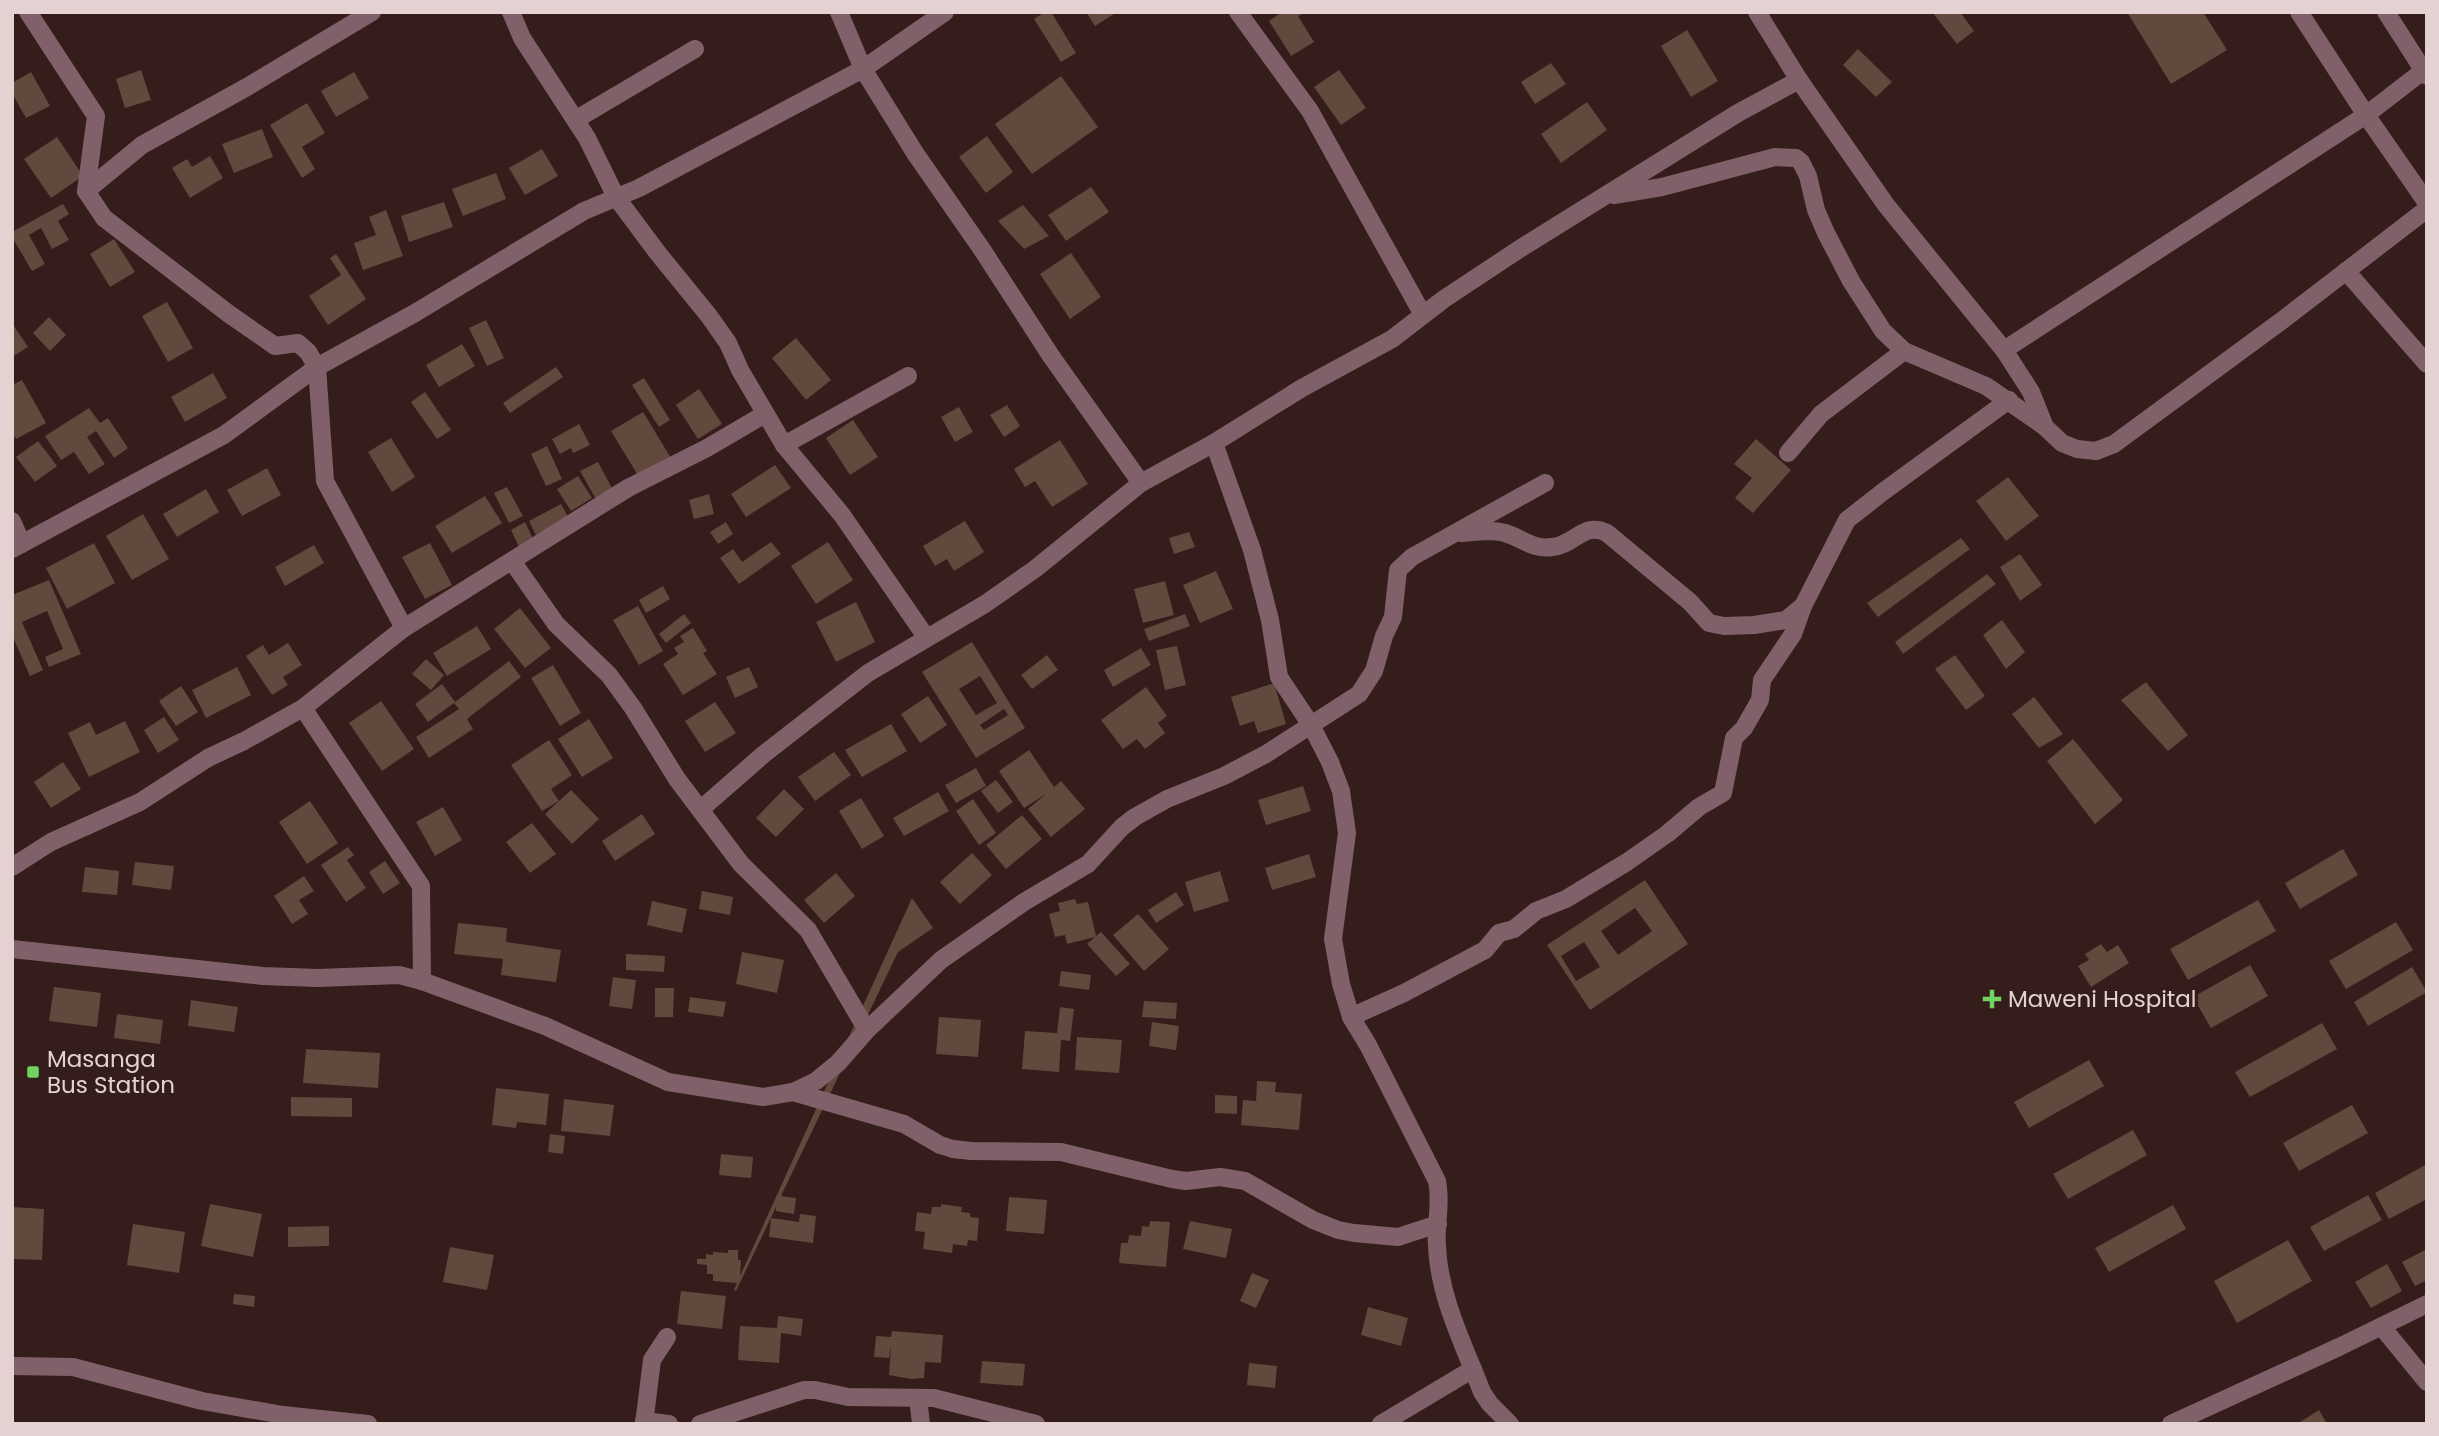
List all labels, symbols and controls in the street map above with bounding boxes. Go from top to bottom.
place label: Maweni Hospital [2008,983,2196,1015]
marker: Maweni Hospital [1982,989,2002,1009]
place label: Masanga Bus Station [47,1043,175,1101]
marker: Masanga Bus Station [25,1064,41,1080]

